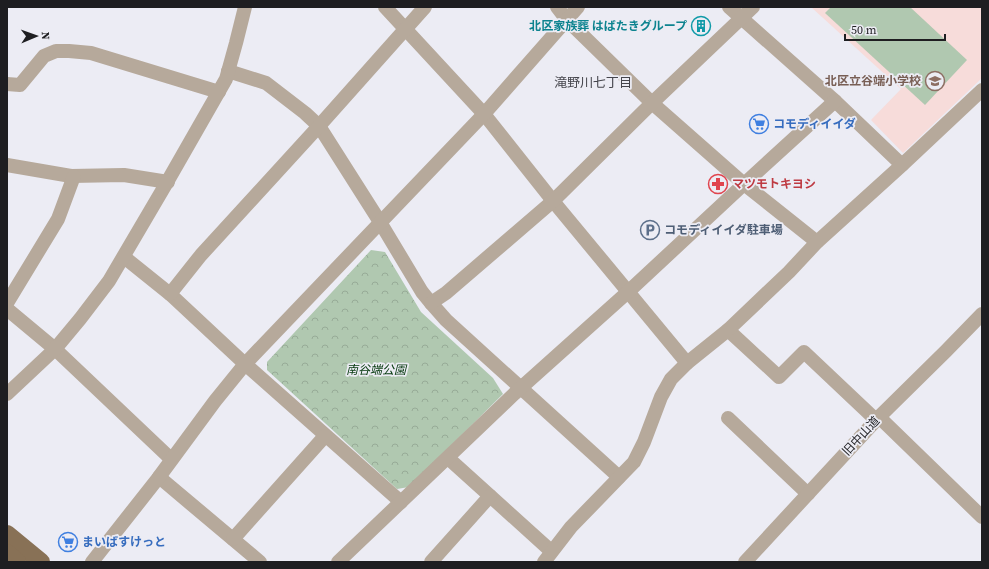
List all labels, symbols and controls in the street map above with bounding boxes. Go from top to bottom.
building icon: 北区家族葬 はばたきグループ [690,15,712,37]
north arrow [16,16,56,56]
scale bar [845,16,945,42]
place label: 北区家族葬 はばたきグループ [529,18,687,34]
text: 50 m [851,22,877,38]
text: N [38,31,53,40]
school or university icon: 北区立谷端小学校 [924,70,946,92]
place label: 北区立谷端小学校 [825,73,921,89]
district label: 滝野川七丁目 [554,74,632,91]
supermarket icon: コモディイイダ [748,113,770,135]
place label: コモディイイダ [773,116,856,132]
pharmacy icon: マツモトキヨシ [707,173,729,195]
place label: マツモトキヨシ [732,176,816,192]
parking icon: コモディイイダ駐車場 [639,219,661,241]
place label: コモディイイダ駐車場 [664,222,783,238]
park label: 南谷端公園 [346,362,408,378]
street label: 旧中山道 [839,413,883,459]
supermarket icon: まいばすけっと [57,531,79,553]
place label: まいばすけっと [82,534,166,550]

